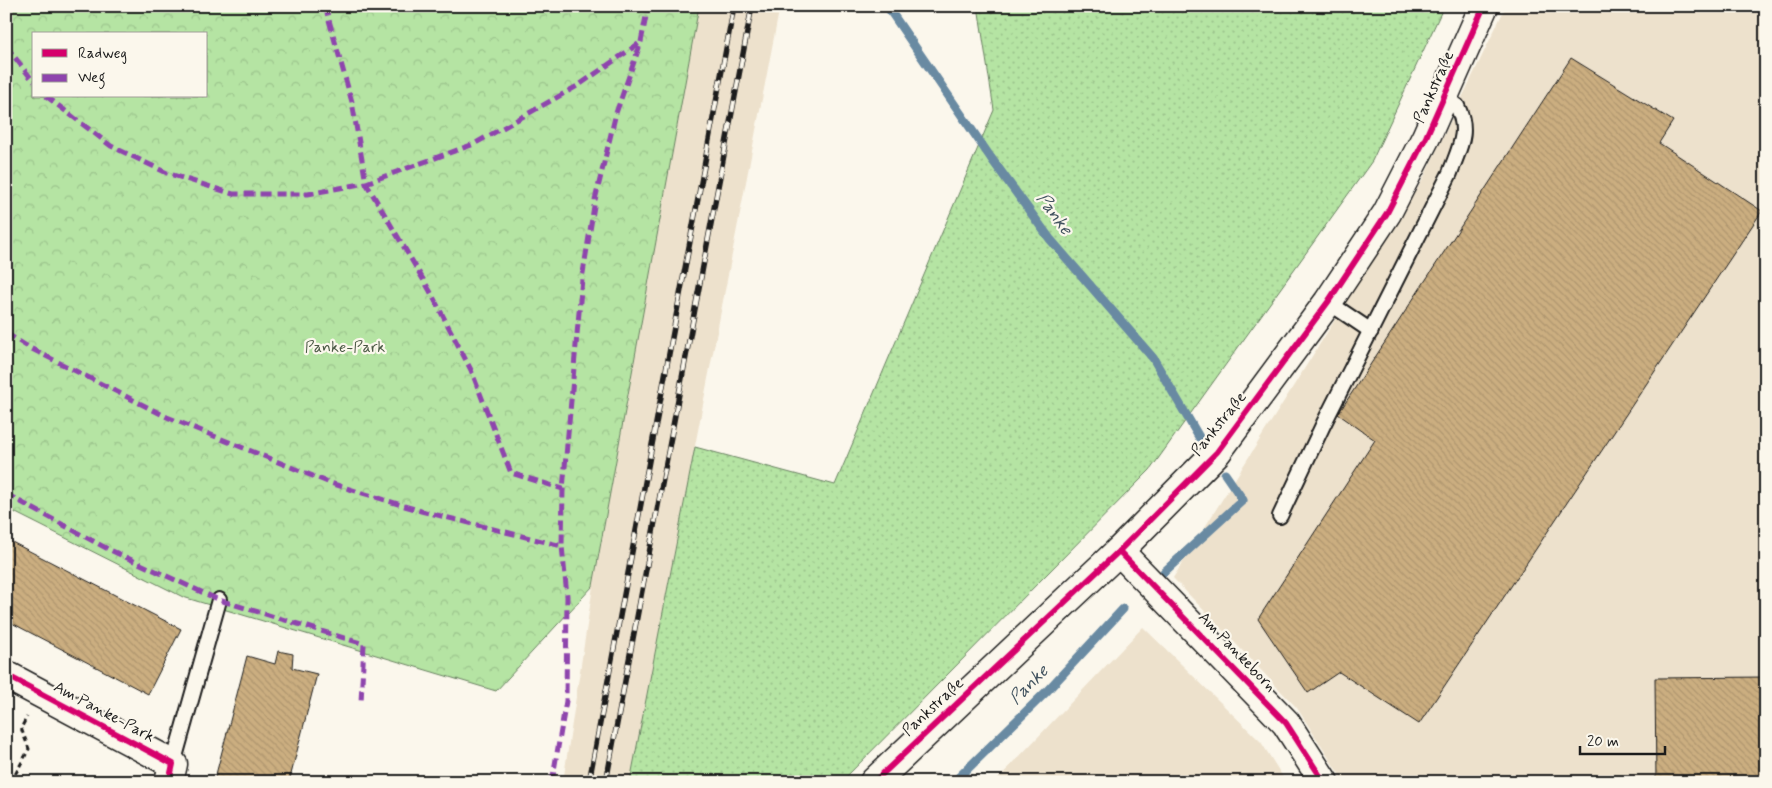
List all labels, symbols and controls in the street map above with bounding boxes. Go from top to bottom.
legend [32,32,208,98]
text: Radweg [78,44,127,64]
street label: Pankstraße [1409,48,1459,126]
text: Weg [78,68,105,89]
water label: Panke [1031,188,1078,241]
park label: Panke-Park [305,337,385,358]
street label: Pankstraße [1187,387,1251,460]
street label: Am Pankeborn [1193,607,1281,697]
water label: Panke [1004,659,1055,710]
street label: Pankstraße [898,673,968,741]
street label: Am Panke-Park [50,677,158,747]
scale bar [1580,723,1664,755]
text: 20 m [1587,732,1619,752]

